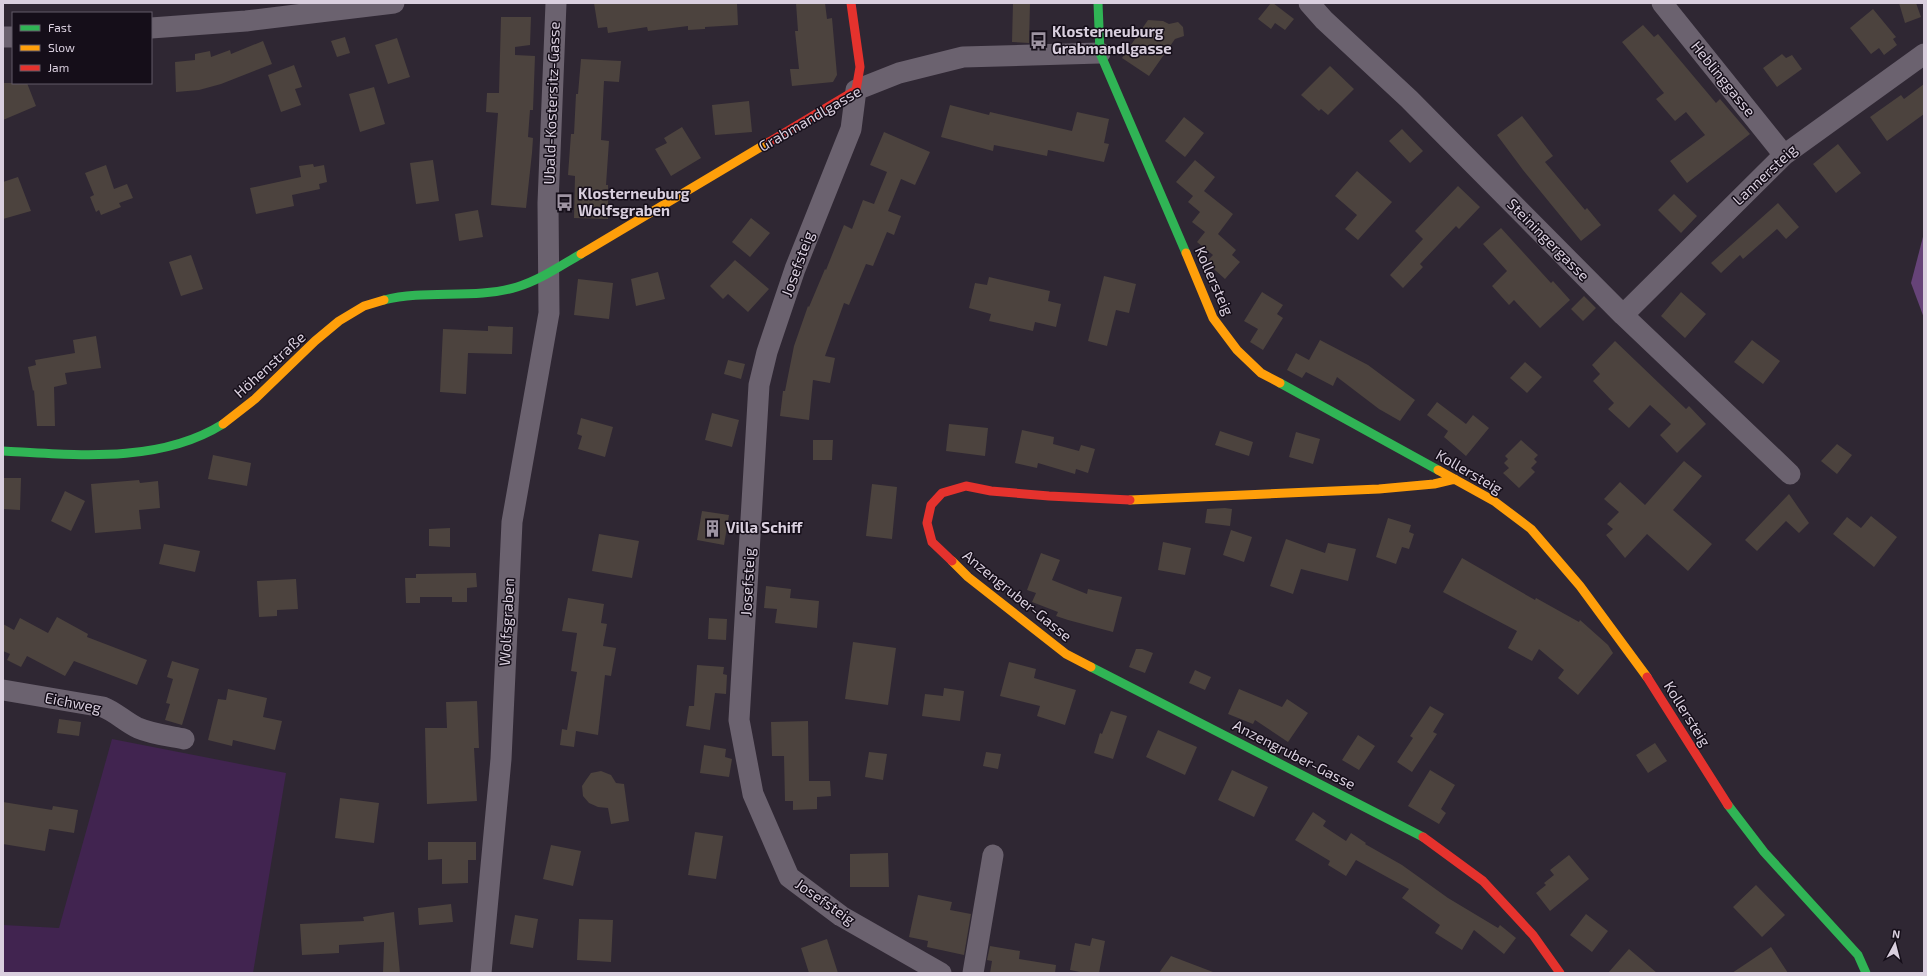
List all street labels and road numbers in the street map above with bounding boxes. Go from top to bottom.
street label: Ubald-Kostersitz-Gasse [539,21,563,185]
street label: Heblinggasse [1688,37,1760,120]
street label: Grabmandlgasse [755,82,864,155]
street label: Lannersteig [1729,140,1801,208]
street label: Steiningergasse [1504,194,1594,284]
street label: Josefsteig [777,228,817,299]
street label: Kollersteig [1192,243,1238,318]
street label: Höhenstraße [230,328,309,401]
street label: Kollersteig [1433,445,1506,498]
street label: Anzengruber-Gasse [960,546,1076,645]
street label: Josefsteig [736,547,758,617]
street label: Wolfsgraben [495,577,517,666]
street label: Kollersteig [1661,677,1715,750]
street label: Eichweg [44,688,103,716]
street label: Anzengruber-Gasse [1230,715,1359,793]
street label: Josefsteig [792,874,859,929]

